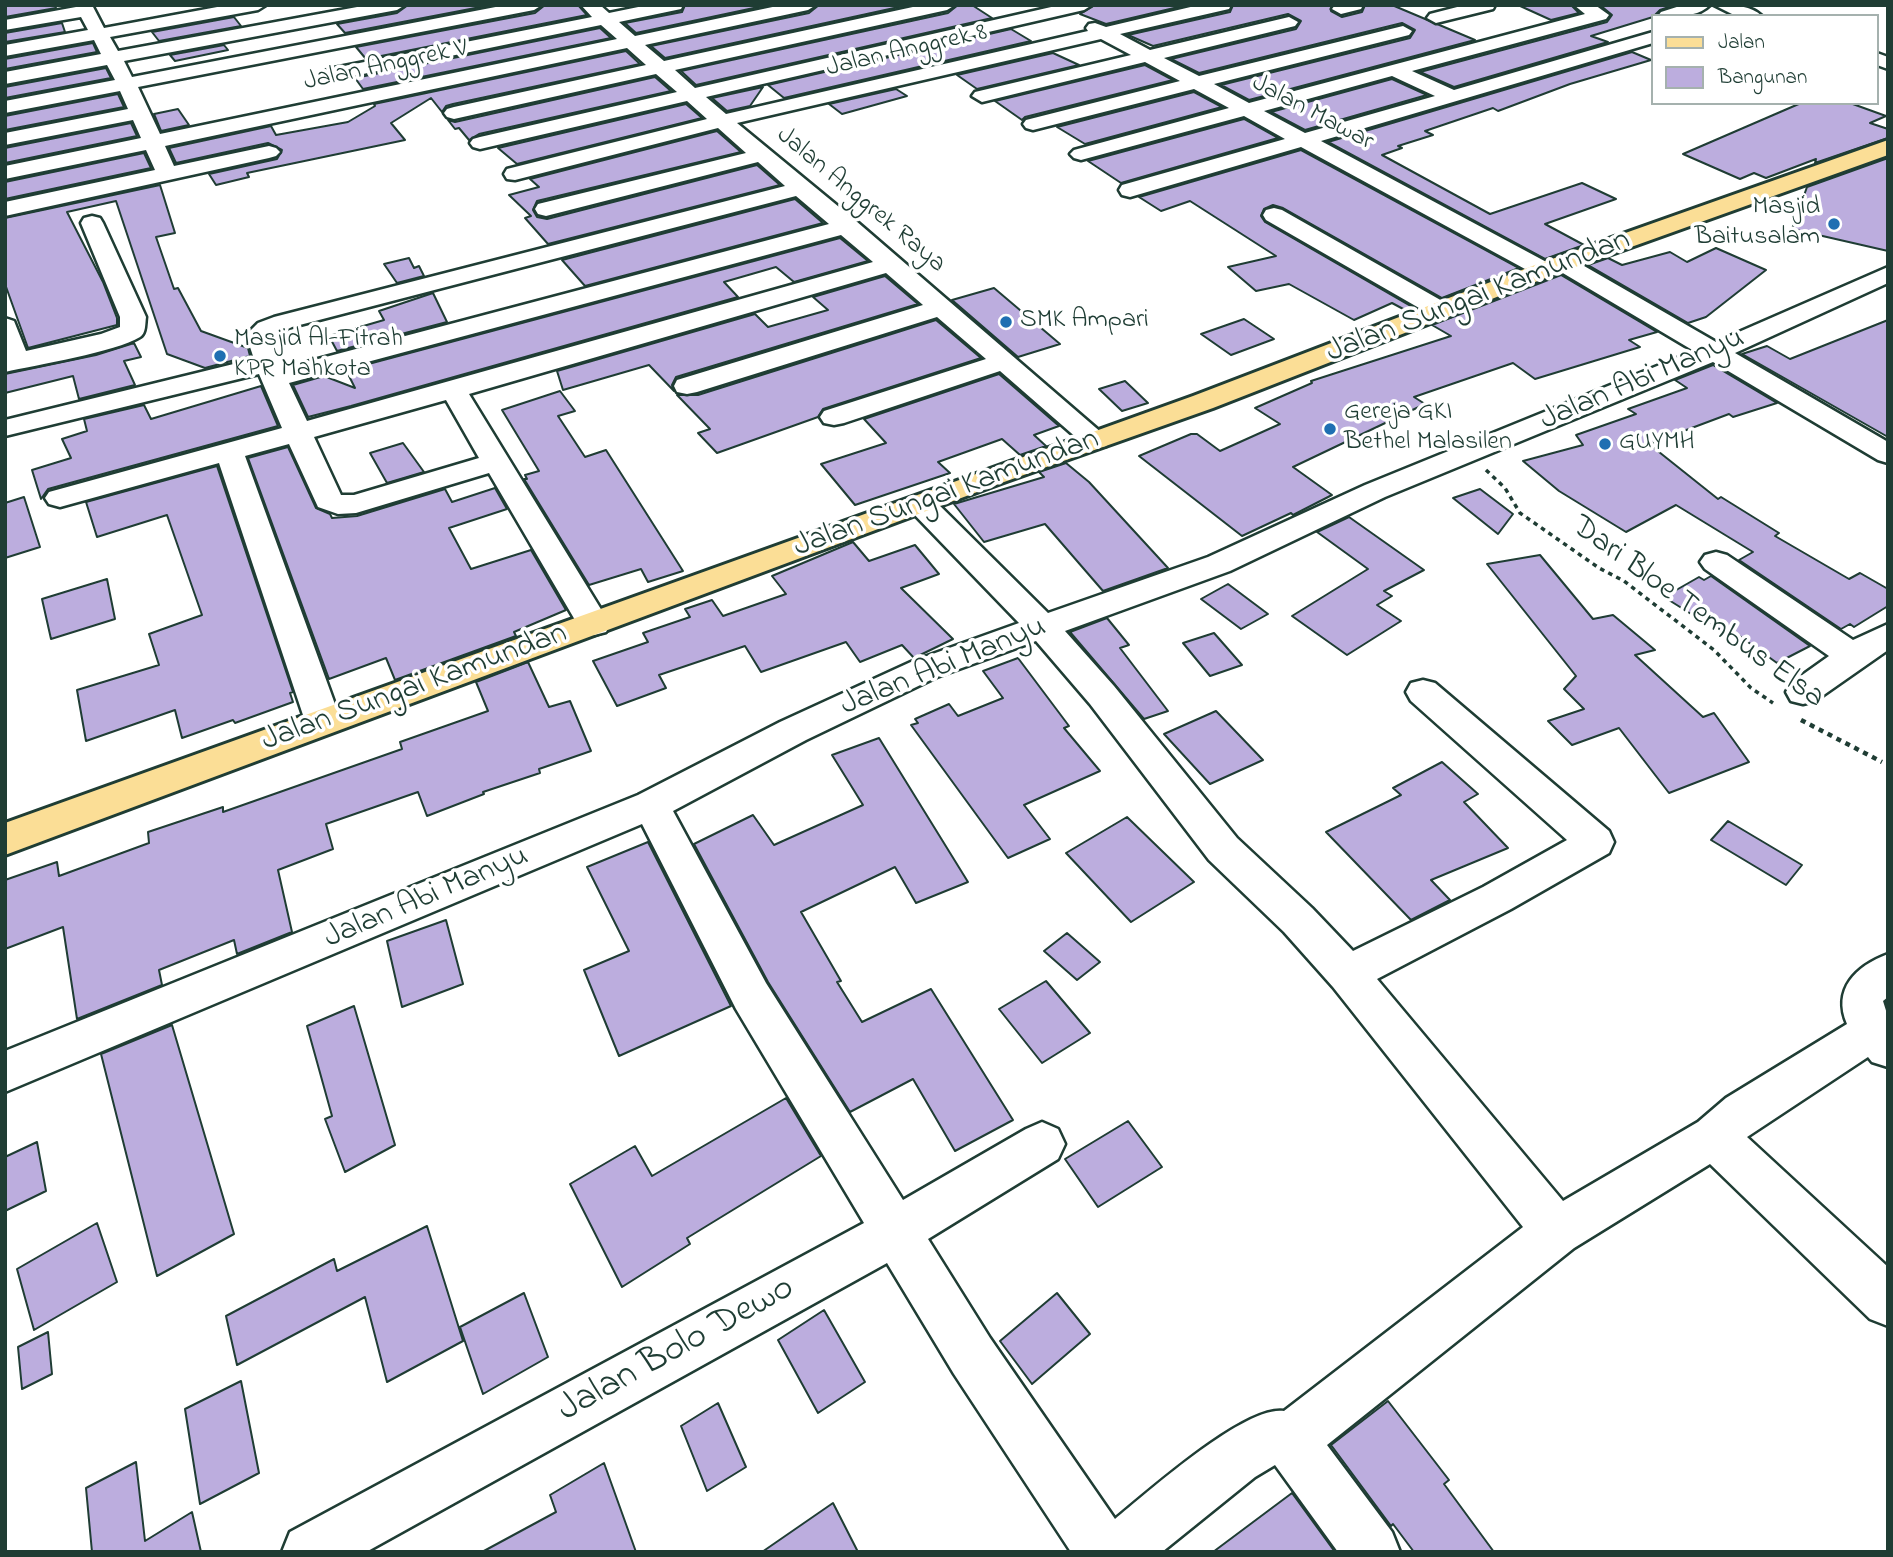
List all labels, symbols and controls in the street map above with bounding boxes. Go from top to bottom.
legend [1652,14,1879,105]
street label: Jalan Anggrek 8 [824,18,990,86]
text: Jalan [1718,28,1765,58]
street label: Jalan Anggrek V [301,34,471,100]
text: Bangunan [1718,63,1807,93]
street label: Jalan Mawar [1246,69,1378,159]
street label: Jalan Anggrek Raya [769,121,951,281]
place label: Masjid Baitusalam [1694,193,1820,255]
marker: Masjid Baitusalam [1826,216,1842,232]
street label: Jalan Sungai Kamundan [1322,222,1636,374]
place label: SMK Ampari [1020,306,1149,338]
marker: SMK Ampari [998,314,1014,330]
street label: Jalan Abi Manyu [1535,321,1751,441]
place label: Masjid Al-Fitrah KPR Mahkota [234,325,403,386]
marker: Masjid Al-Fitrah KPR Mahkota [212,348,228,364]
place label: Gereja GKI Bethel Malasilen [1344,398,1512,460]
marker: Gereja GKI Bethel Malasilen [1322,421,1338,437]
street label: Jalan Sungai Kamundan [789,422,1105,568]
place label: GUYMH [1619,428,1695,460]
marker: GUYMH [1597,436,1613,452]
street label: Dari Bloe Tembus Elsa [1563,509,1831,719]
street label: Jalan Abi Manyu [836,609,1052,727]
street label: Jalan Sungai Kamundan [257,616,573,762]
street label: Jalan Abi Manyu [319,839,535,959]
street label: Jalan Bolo Dewo [551,1267,803,1435]

